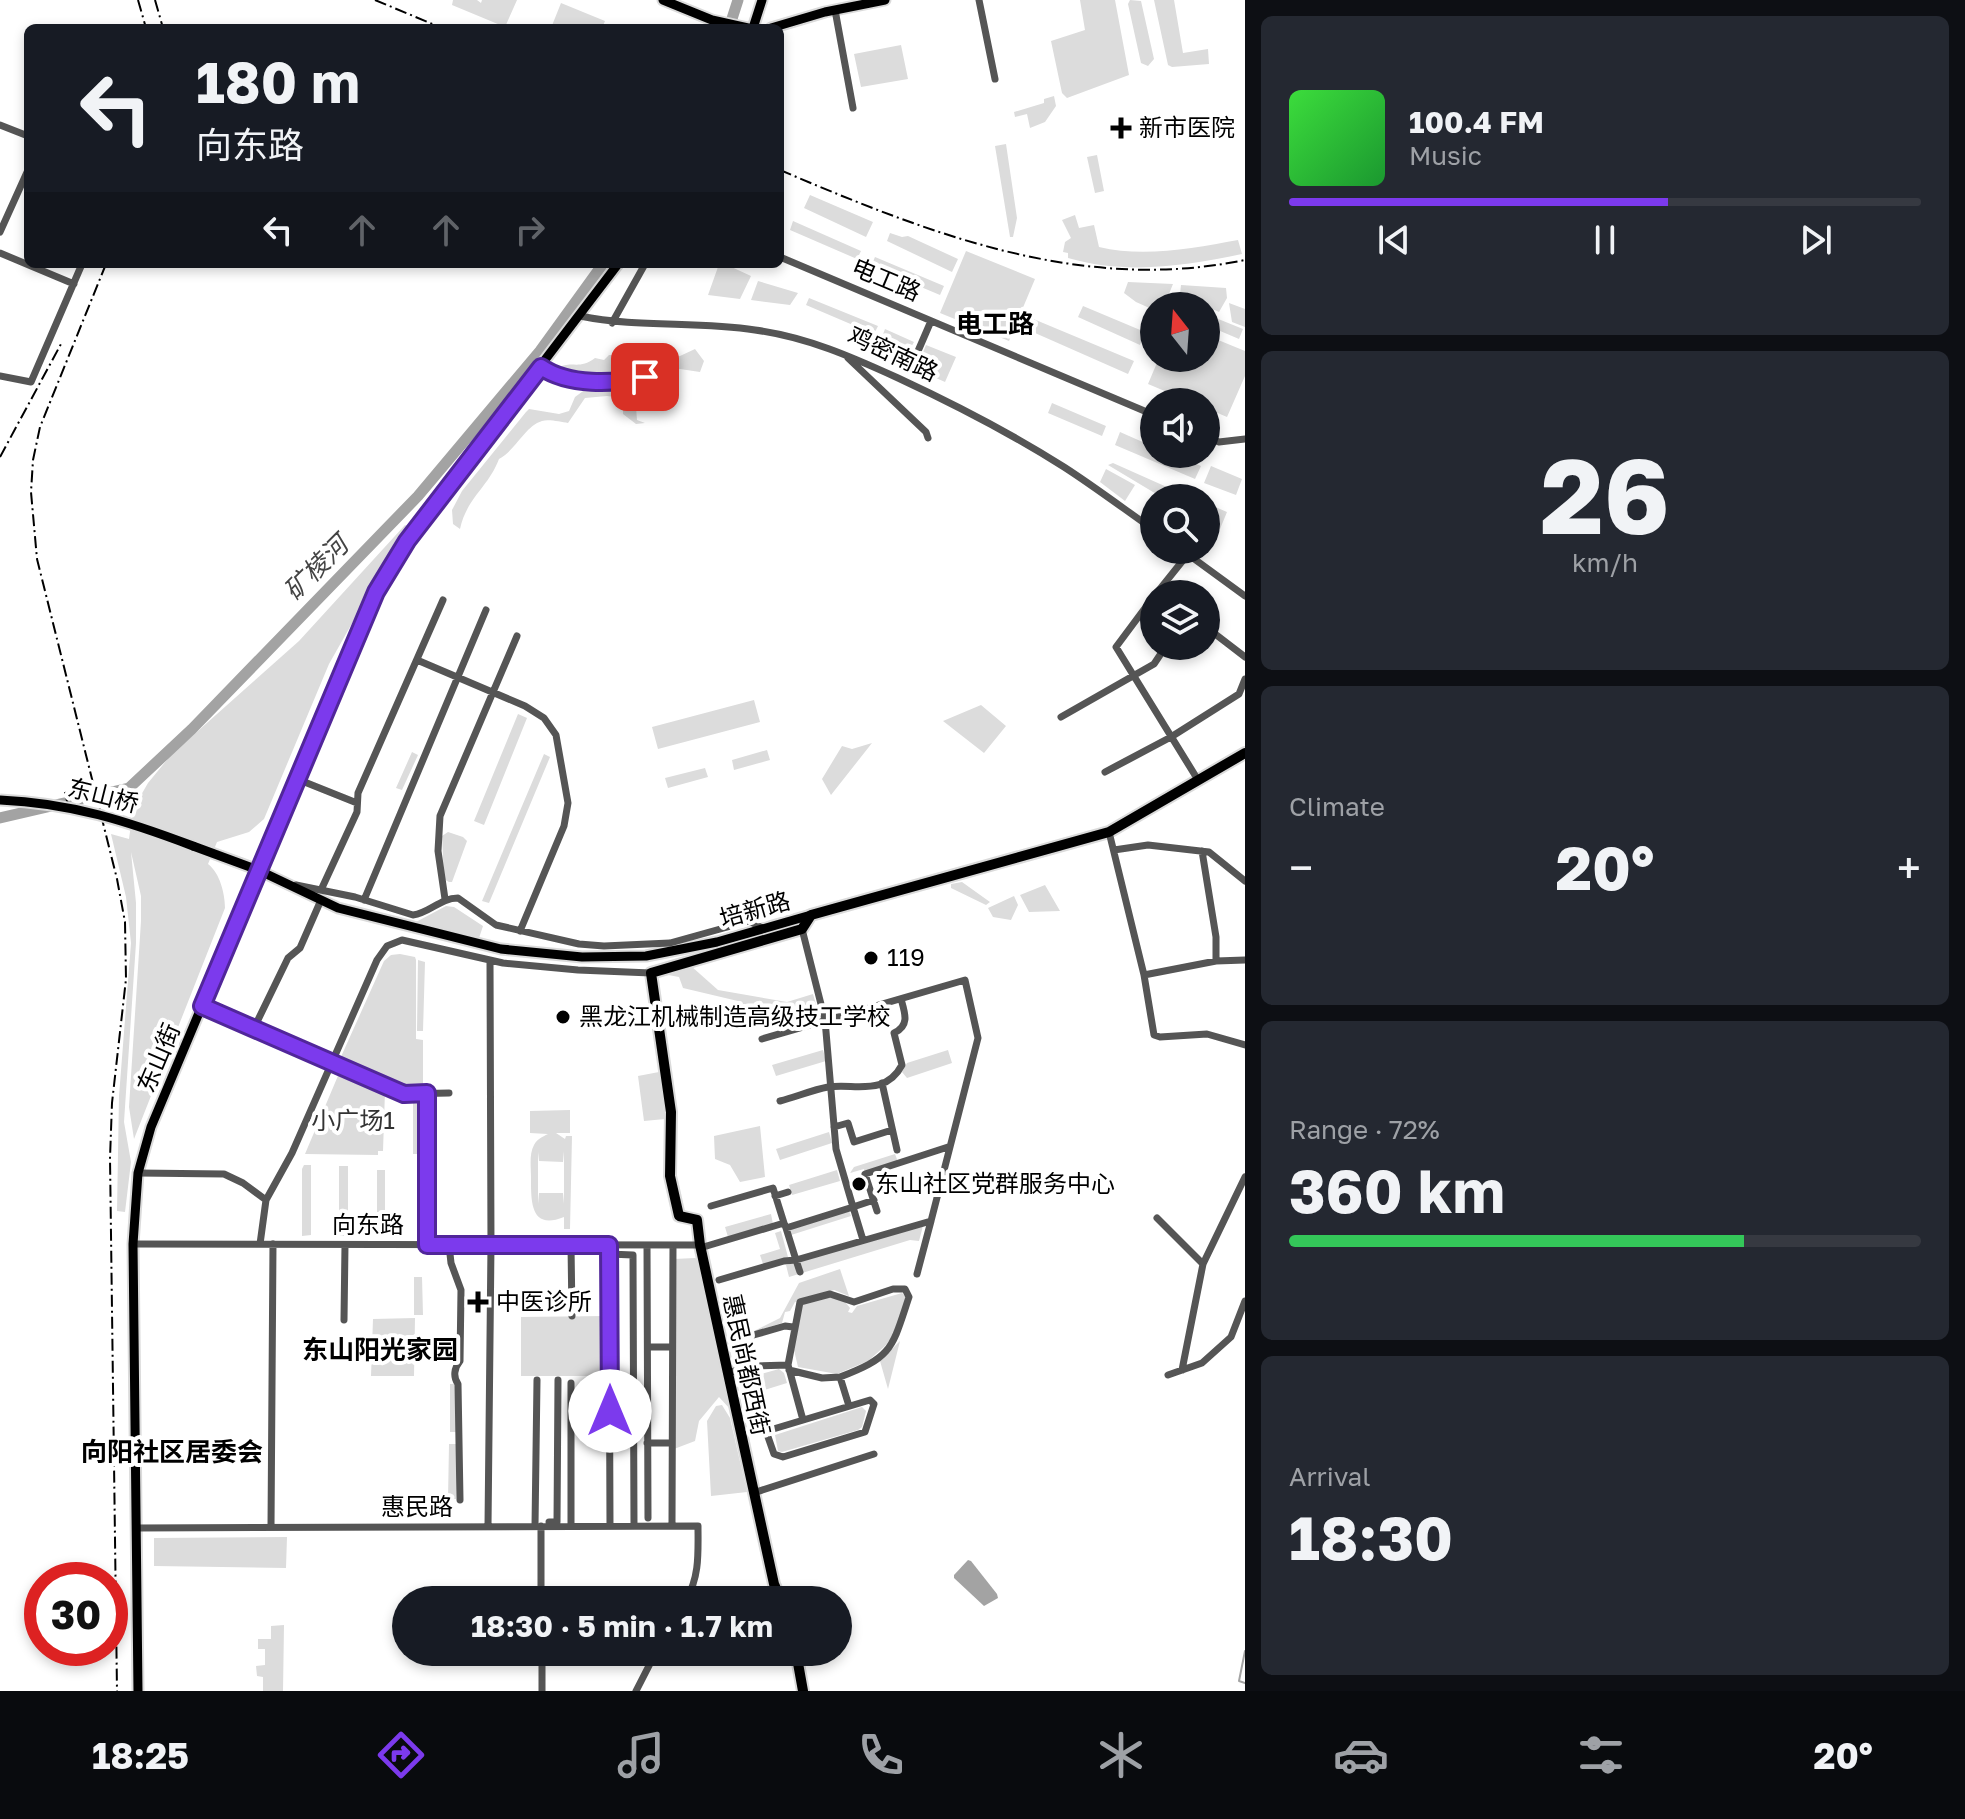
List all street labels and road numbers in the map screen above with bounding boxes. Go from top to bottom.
street label: 电工路 [848,251,925,306]
street label: 鸡密南路 [844,319,943,386]
street label: 东山桥 [65,772,142,817]
street label: 培新路 [716,885,793,932]
street label: 东山街 [130,1019,185,1096]
street label: 向东路 [332,1209,404,1238]
street label: 惠民尚都西街 [718,1291,777,1438]
street label: 惠民路 [381,1491,453,1520]

